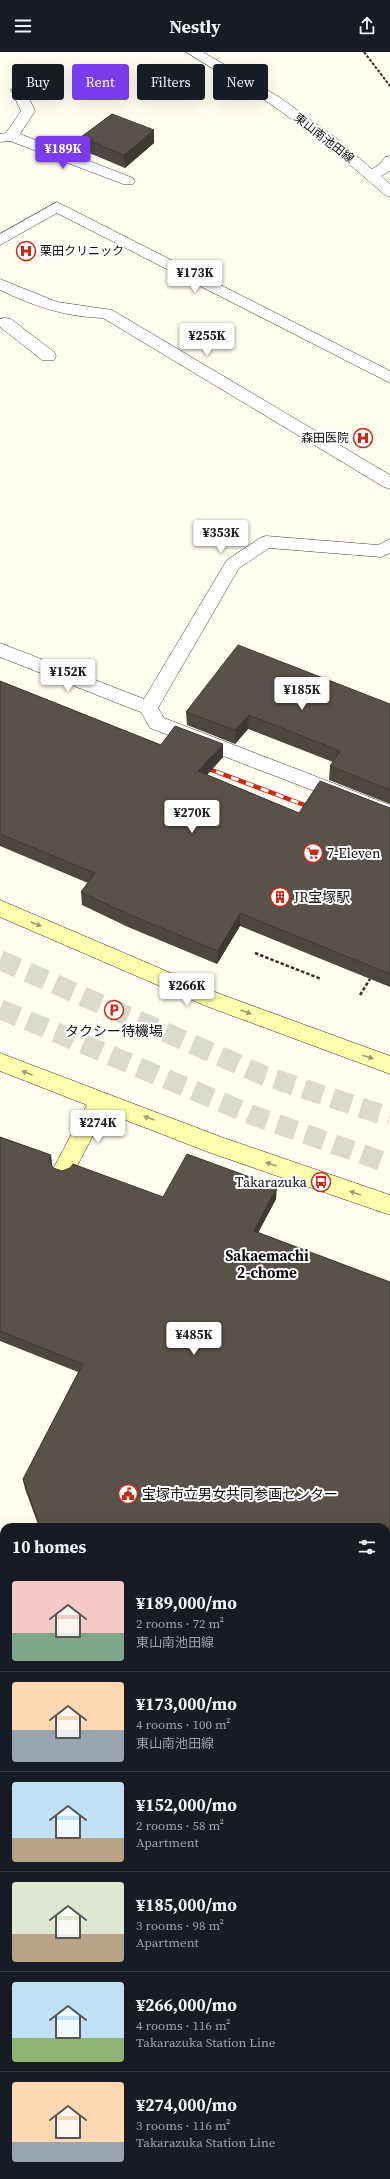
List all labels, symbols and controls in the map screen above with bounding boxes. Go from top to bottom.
text: Nestly [169,14,221,39]
icon: menu [12,15,34,37]
icon: share [356,15,378,37]
chip: Buy [12,64,64,100]
chip: Rent [72,64,129,100]
chip: Filters [137,64,205,100]
chip: New [213,64,268,100]
street label: 東山南池田線 [291,110,357,166]
pin: ¥189K [35,136,91,170]
text: ¥189K [44,140,82,157]
hospital icon: 栗田クリニック [15,240,37,262]
place label: 栗田クリニック [40,243,124,259]
pin: ¥173K [167,260,223,294]
text: ¥173K [176,264,214,281]
pin: ¥255K [179,323,235,357]
text: ¥255K [188,327,226,344]
hospital icon: 森田医院 [352,427,374,449]
place label: 森田医院 [301,430,349,446]
pin: ¥353K [193,520,249,554]
text: ¥353K [202,524,240,541]
pin: ¥152K [40,659,96,693]
text: ¥152K [49,663,87,680]
pin: ¥185K [274,677,330,711]
text: ¥185K [283,681,321,698]
pin: ¥270K [164,800,220,834]
text: ¥270K [173,804,211,821]
supermarket icon: 7-Eleven [302,842,324,864]
place label: 7-Eleven [327,843,381,863]
building icon: JR宝塚駅 [269,886,291,908]
place label: JR宝塚駅 [293,887,350,907]
one-way arrow [30,921,42,927]
pin: ¥266K [159,973,215,1007]
text: ¥266K [168,977,206,994]
parking icon: タクシー待機場 [103,999,125,1021]
one-way arrow [240,1010,252,1016]
place label: タクシー待機場 [65,1021,163,1041]
one-way arrow [362,1055,374,1061]
one-way arrow [22,1070,33,1076]
pin: ¥274K [70,1110,126,1144]
text: ¥274K [79,1114,117,1131]
one-way arrow [143,1115,155,1121]
one-way arrow [265,1161,277,1167]
bus stop icon: Takarazuka [310,1171,332,1193]
place label: Takarazuka [235,1172,308,1192]
one-way arrow [349,1190,361,1196]
district label: Sakaemachi 2-chome [225,1245,309,1283]
pin: ¥485K [166,1322,222,1356]
text: ¥485K [175,1326,213,1343]
public building icon: 宝塚市立男女共同参画センター [117,1483,139,1505]
place label: 宝塚市立男女共同参画センター [142,1484,338,1504]
text: 10 homes [12,1535,86,1559]
icon: filters [356,1536,378,1558]
text: ¥189,000/mo [136,1591,237,1615]
icon: home [44,1597,92,1645]
text: 2 rooms · 72 m² [136,1615,224,1632]
text: 東山南池田線 [136,1634,214,1651]
text: ¥173,000/mo [136,1692,237,1716]
icon: home [44,1698,92,1746]
text: 4 rooms · 100 m² [136,1716,231,1733]
text: 東山南池田線 [136,1735,214,1752]
text: ¥152,000/mo [136,1793,237,1817]
icon: home [44,1798,92,1846]
text: 2 rooms · 58 m² [136,1817,224,1834]
text: Apartment [136,1834,199,1851]
text: ¥185,000/mo [136,1893,237,1917]
icon: home [44,1898,92,1946]
text: 3 rooms · 98 m² [136,1917,224,1934]
text: Apartment [136,1934,199,1951]
text: ¥266,000/mo [136,1993,237,2017]
icon: home [44,1998,92,2046]
text: 4 rooms · 116 m² [136,2017,231,2034]
text: Takarazuka Station Line [136,2034,275,2051]
text: ¥274,000/mo [136,2093,237,2117]
icon: home [44,2098,92,2146]
text: 3 rooms · 116 m² [136,2117,231,2134]
text: Takarazuka Station Line [136,2134,275,2151]

